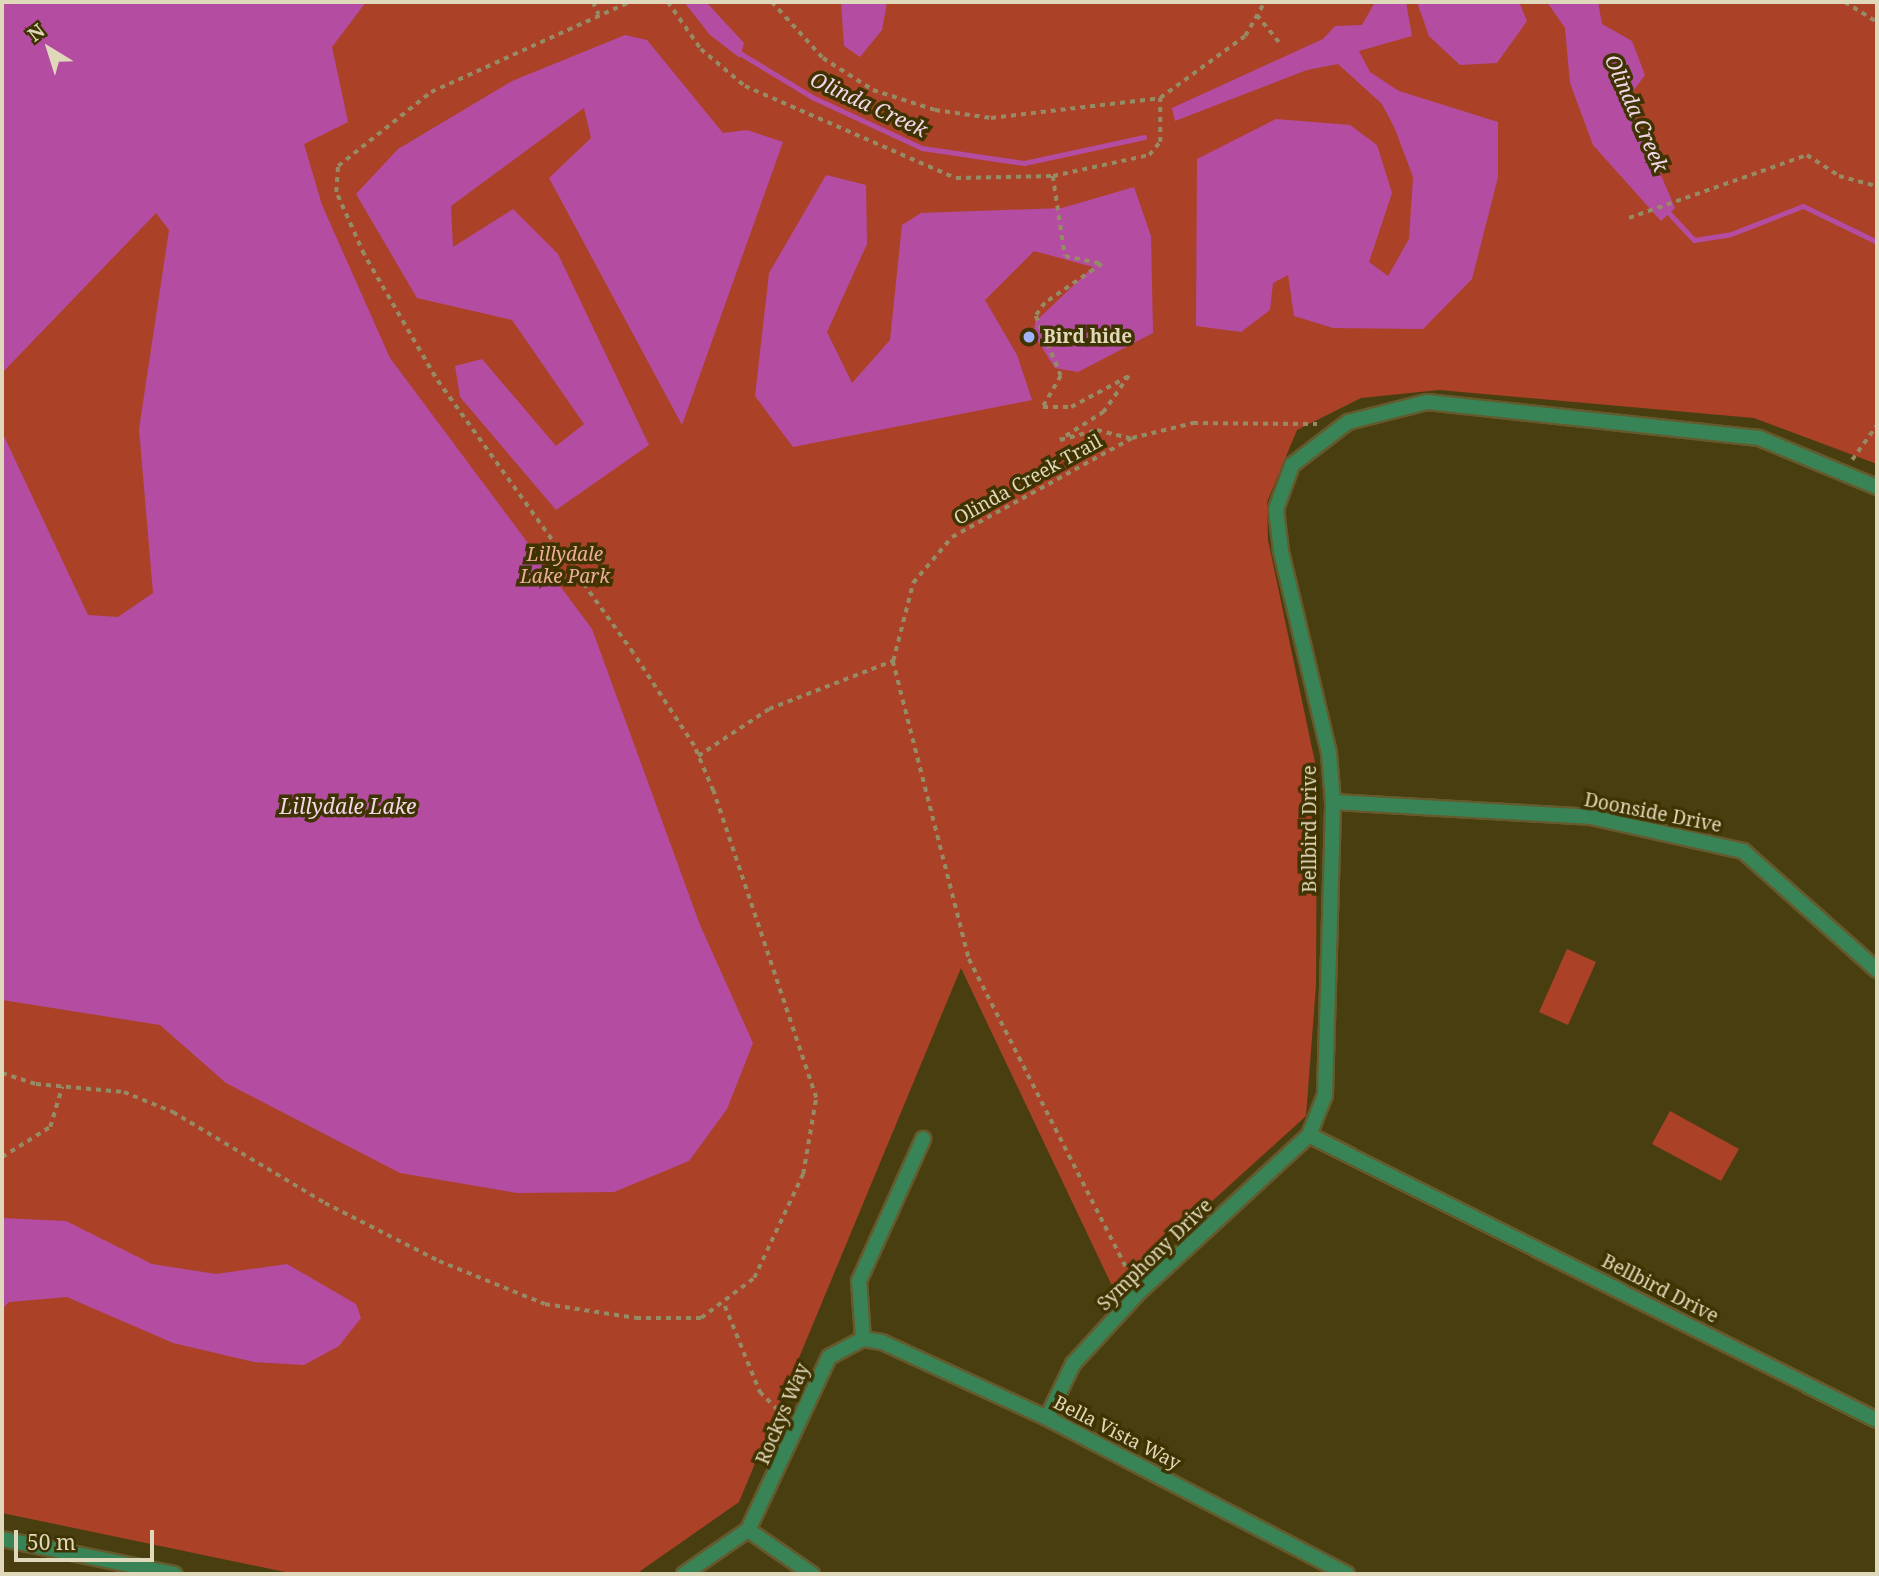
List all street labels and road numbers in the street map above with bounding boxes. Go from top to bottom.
street label: Olinda Creek Trail [950,430,1106,530]
street label: Bellbird Drive [1299,765,1321,893]
street label: Doonside Drive [1582,789,1724,837]
street label: Symphony Drive [1093,1194,1217,1316]
street label: Bellbird Drive [1598,1250,1722,1328]
street label: Rockys Way [751,1360,815,1468]
street label: Bella Vista Way [1050,1391,1184,1475]

